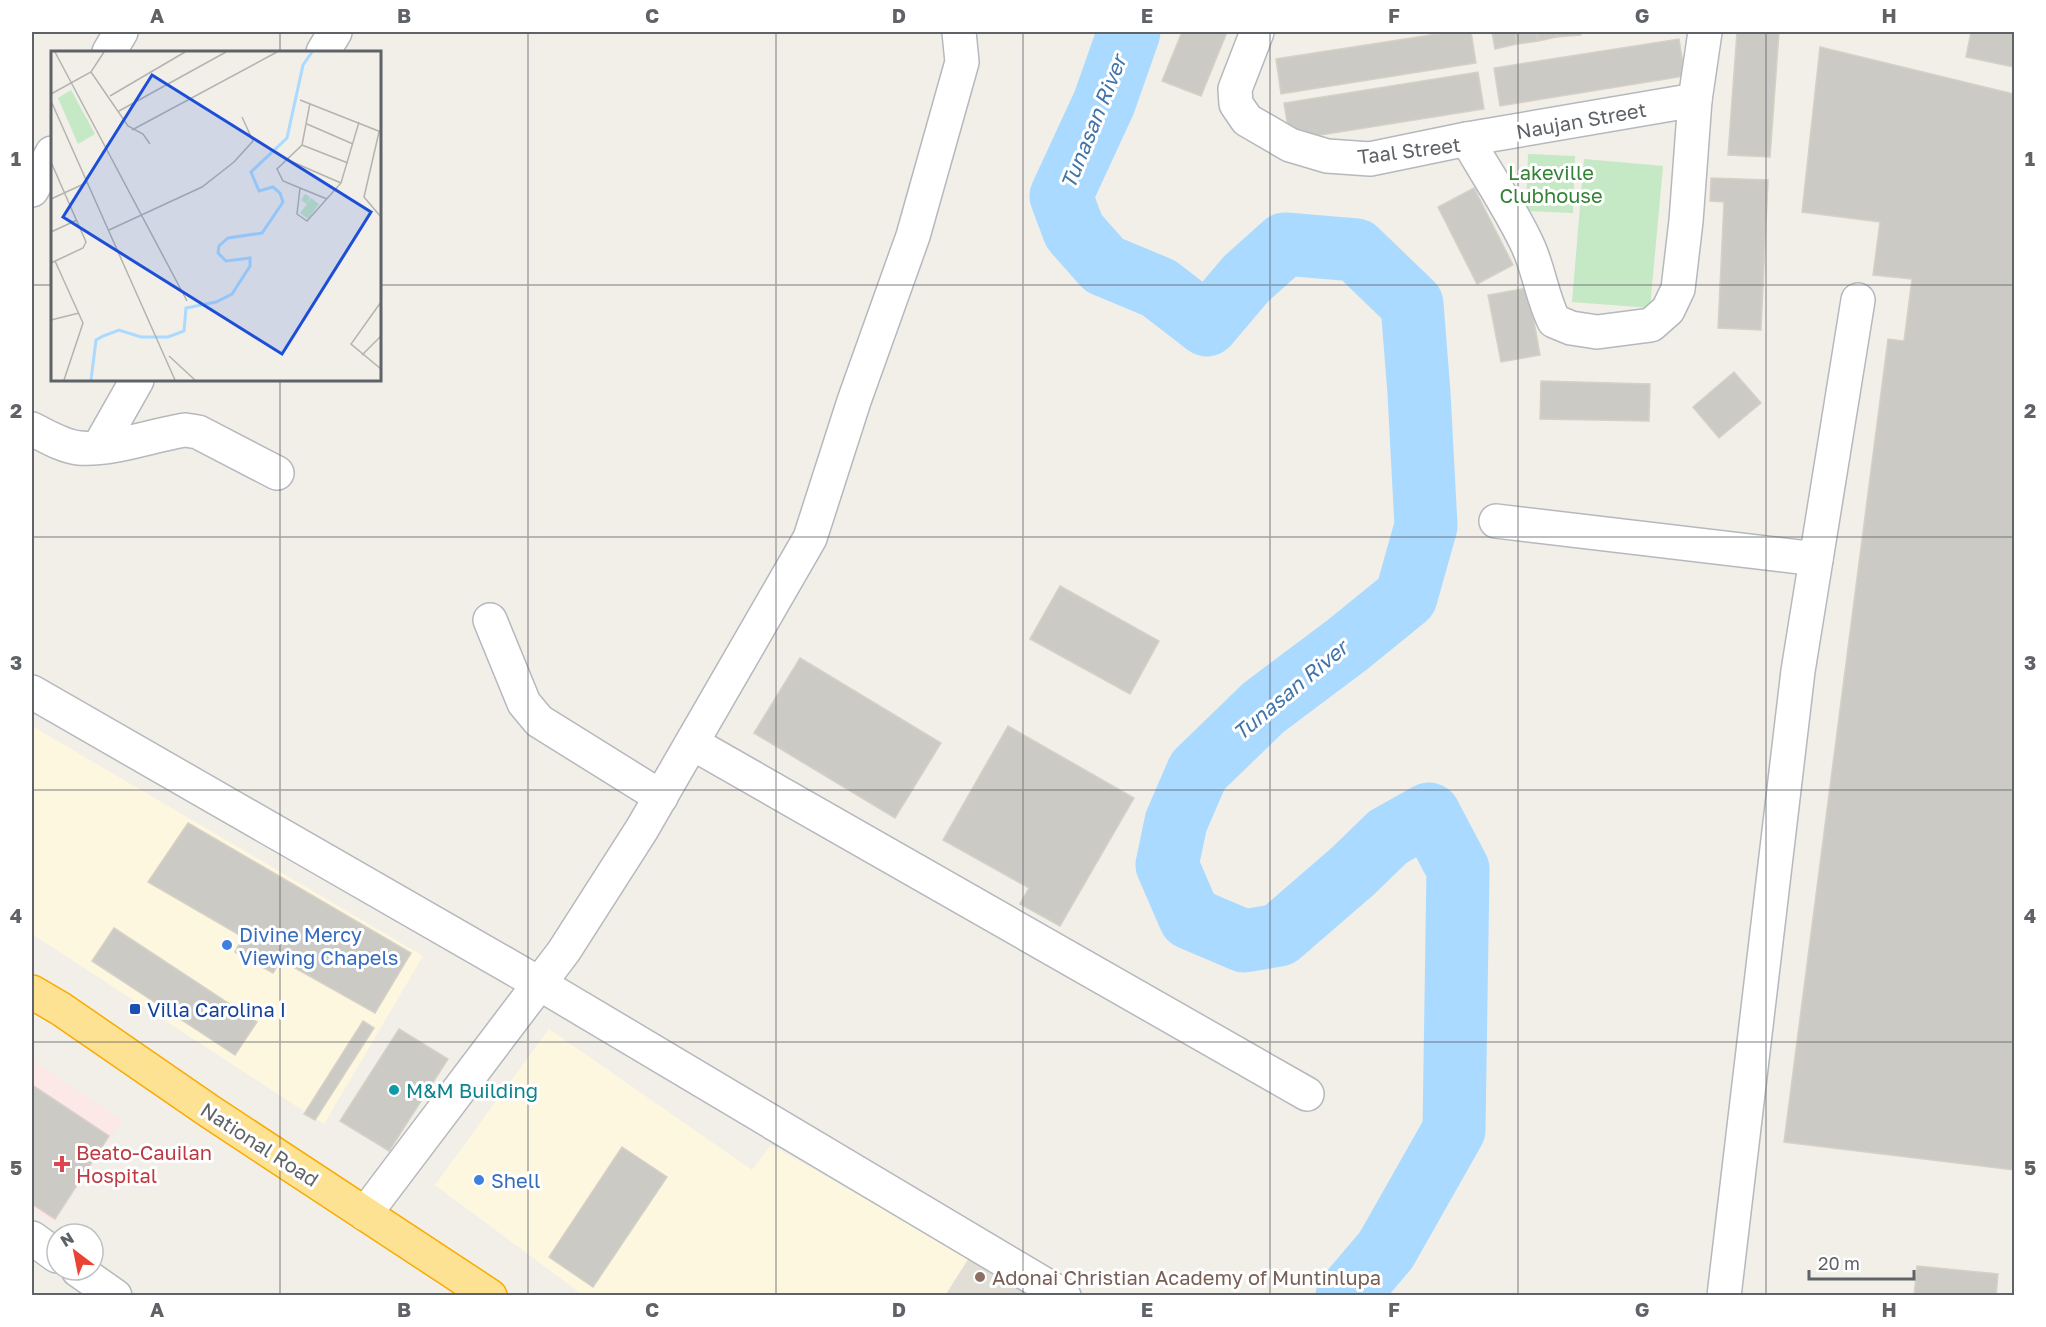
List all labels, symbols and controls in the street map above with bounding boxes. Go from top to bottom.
text: A [150,3,164,27]
text: B [397,3,411,27]
text: C [645,3,659,27]
text: D [892,3,906,27]
text: E [1141,3,1153,27]
text: F [1388,3,1400,27]
text: G [1635,3,1649,27]
text: H [1881,3,1897,27]
water label: Tunasan River [1054,49,1133,192]
inset map [51,51,381,381]
street label: Naujan Street [1514,97,1648,143]
street label: Taal Street [1356,132,1462,168]
text: 1 [11,146,21,170]
text: 1 [2025,146,2035,170]
park label: Lakeville Clubhouse [1500,160,1603,207]
text: 2 [10,398,22,422]
text: 2 [2024,398,2036,422]
water label: Tunasan River [1227,633,1355,745]
text: 3 [10,650,22,674]
text: 3 [2024,650,2036,674]
text: 4 [10,903,22,927]
text: 4 [2024,903,2036,927]
place label: Divine Mercy Viewing Chapels [239,922,398,969]
marker: Divine Mercy Viewing Chapels [220,938,234,952]
place label: Villa Carolina I [147,997,286,1021]
marker: Villa Carolina I [128,1002,142,1016]
place label: M&M Building [406,1078,538,1102]
marker: M&M Building [387,1083,401,1097]
street label: National Road [197,1097,323,1191]
place label: Beato-Cauilan Hospital [76,1140,212,1187]
text: 5 [10,1155,22,1179]
marker: Beato-Cauilan Hospital [53,1155,71,1173]
text: 5 [2024,1155,2036,1179]
place label: Shell [491,1168,541,1192]
marker: Shell [472,1173,486,1187]
north arrow [45,1222,105,1282]
text: N [57,1228,78,1251]
scale bar [1809,1243,1914,1281]
text: 20 m [1818,1252,1860,1274]
place label: Adonai Christian Academy of Muntinlupa [992,1265,1381,1289]
marker: Adonai Christian Academy of Muntinlupa [973,1270,987,1284]
text: A [150,1297,164,1321]
text: B [397,1297,411,1321]
text: C [645,1297,659,1321]
text: D [892,1297,906,1321]
text: E [1141,1297,1153,1321]
text: F [1388,1297,1400,1321]
text: G [1635,1297,1649,1321]
text: H [1881,1297,1897,1321]

